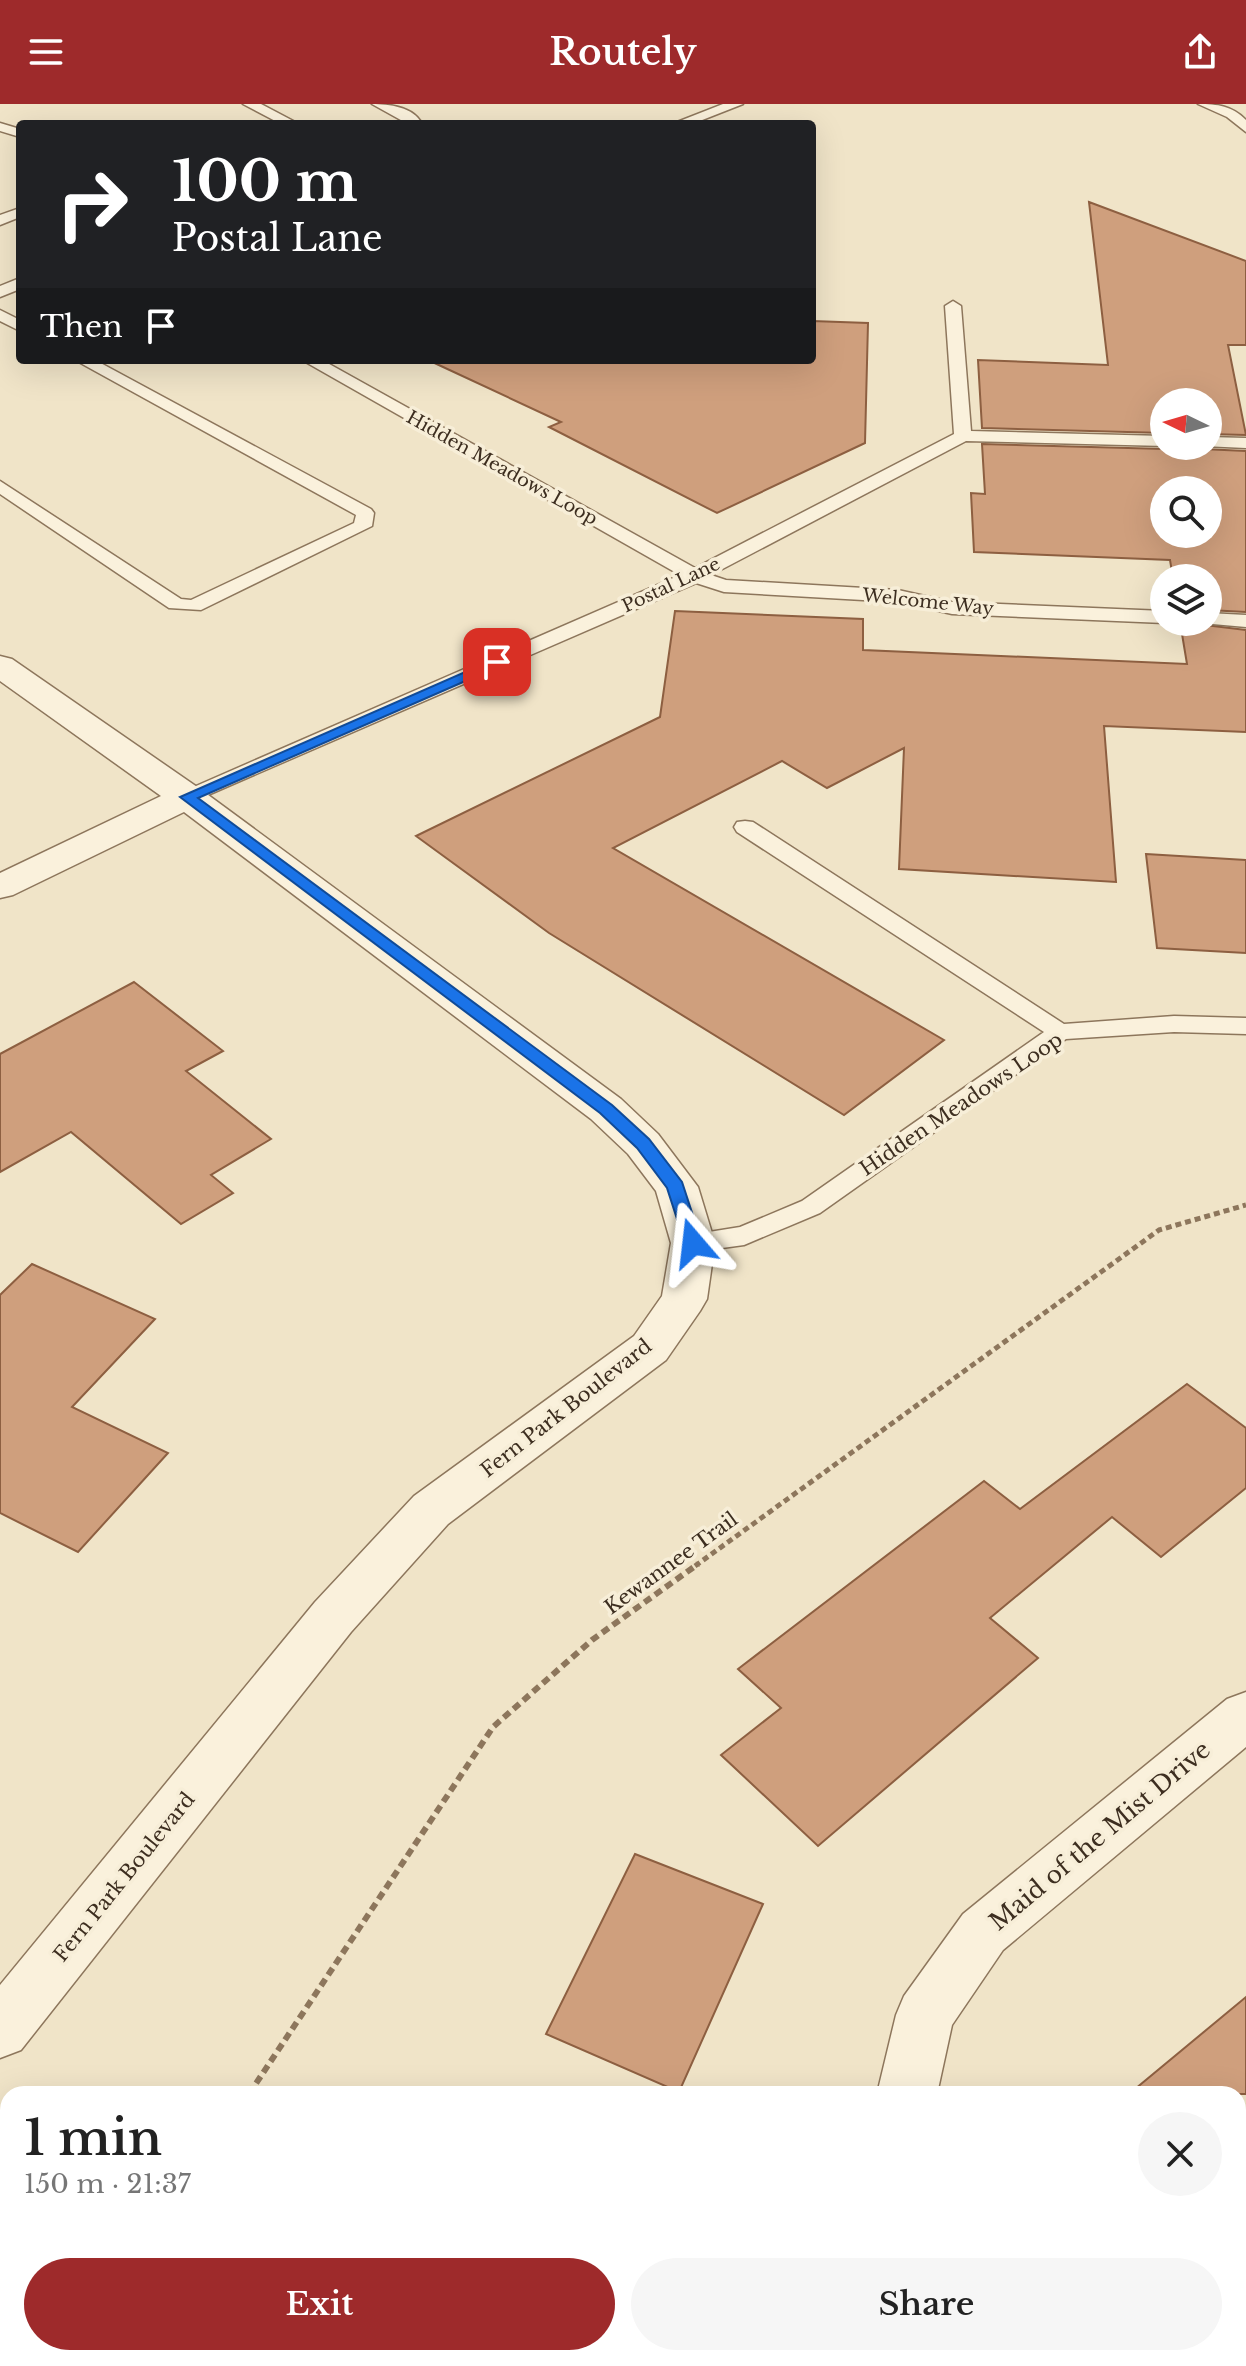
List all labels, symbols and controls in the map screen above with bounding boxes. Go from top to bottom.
icon: menu [24,30,68,74]
text: Routely [549,30,697,75]
icon: share [1178,30,1222,74]
text: 100 m [172,147,358,216]
icon: right [40,152,144,256]
text: Postal Lane [172,216,383,261]
icon: arrive [139,304,183,348]
text: Then [40,308,123,345]
north arrow [1150,388,1222,460]
map controls [1150,388,1222,636]
street label: Hidden Meadows Loop [402,406,602,530]
button: search [1150,476,1222,548]
street label: Postal Lane [619,553,723,617]
button: layers [1150,564,1222,636]
street label: Welcome Way [860,584,995,620]
pin [463,628,531,696]
icon: arrive [475,640,519,684]
street label: Hidden Meadows Loop [855,1027,1067,1181]
position arrow [651,1201,735,1285]
street label: Fern Park Boulevard [476,1334,656,1482]
street label: Kewannee Trail [600,1507,742,1619]
street label: Maid of the Mist Drive [983,1735,1216,1936]
street label: Fern Park Boulevard [48,1788,200,1966]
text: 1 min [24,2108,162,2168]
button: close [1138,2112,1222,2196]
text: 150 m · 21:37 [24,2168,191,2200]
button: Exit [24,2258,615,2350]
button: Share [631,2258,1222,2350]

